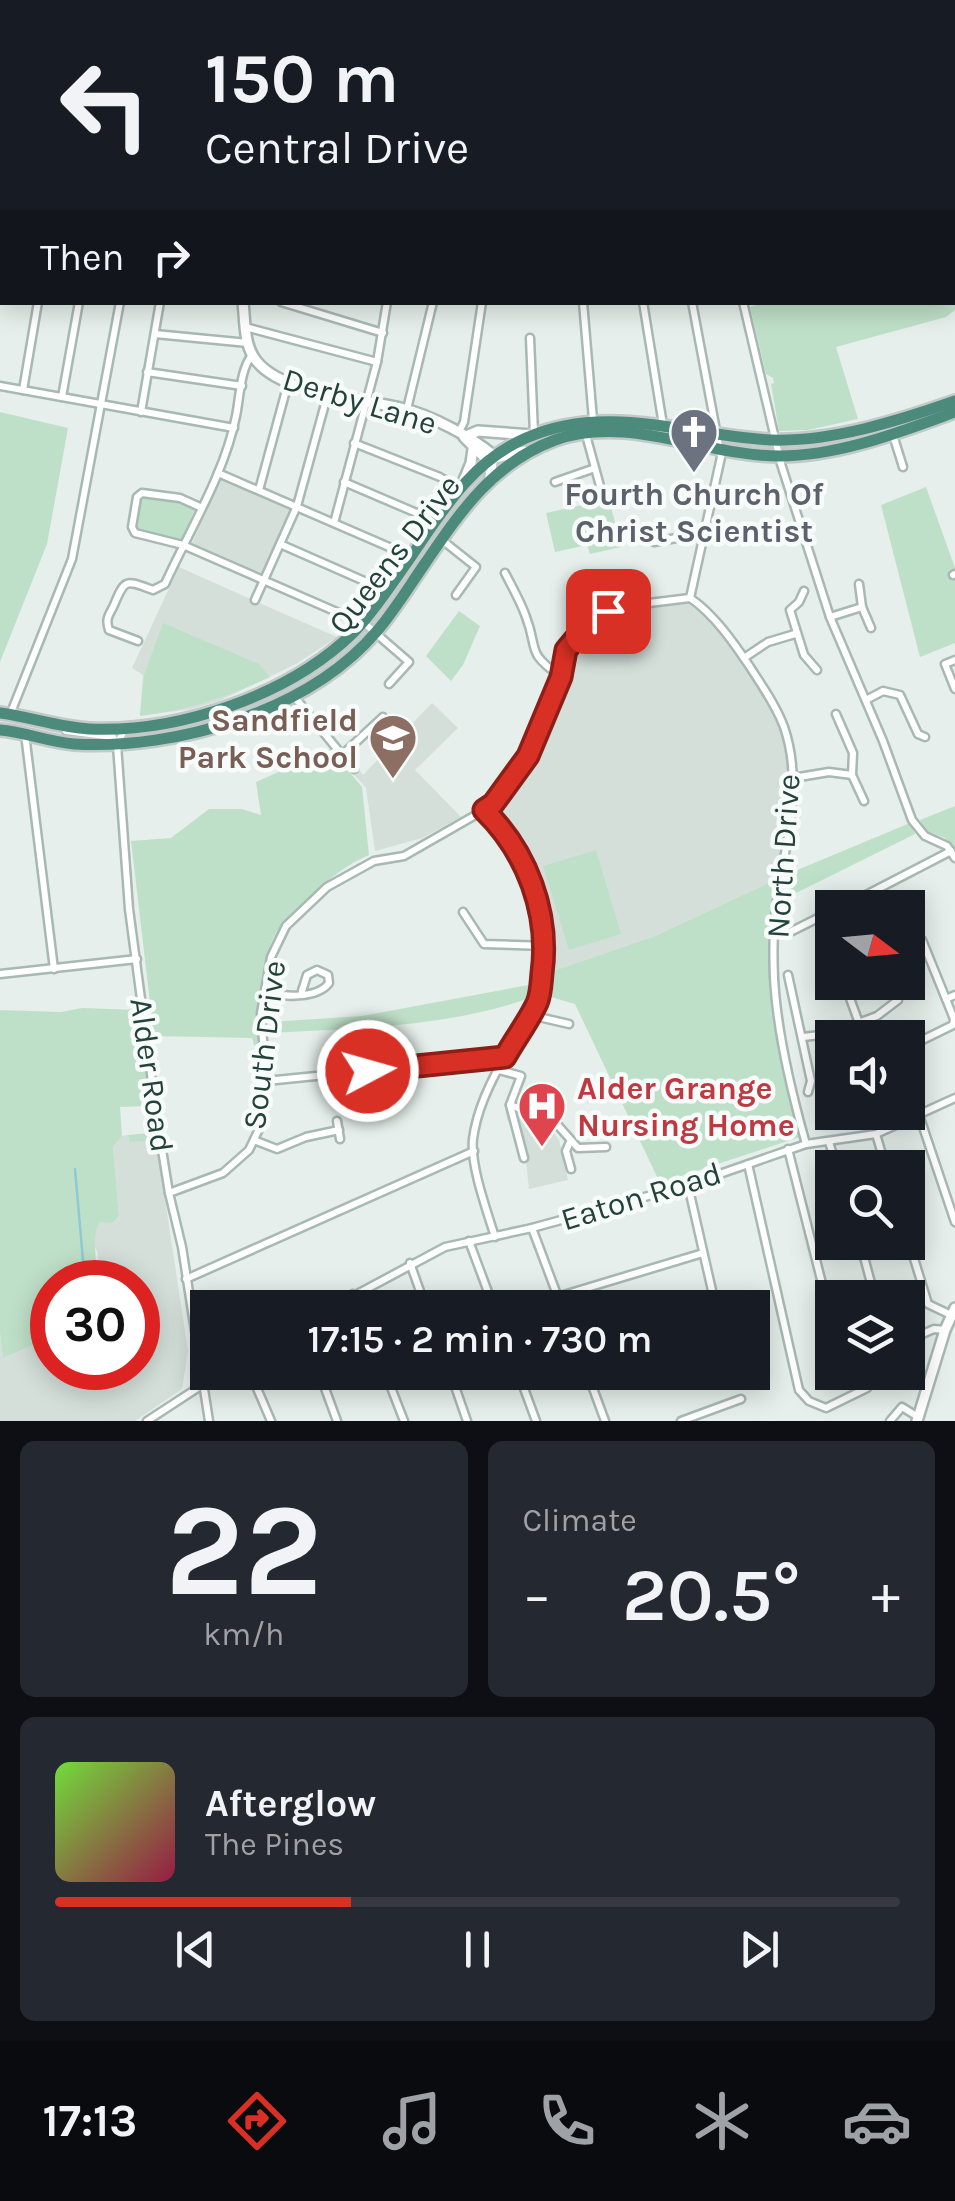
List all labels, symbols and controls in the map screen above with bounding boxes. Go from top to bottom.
text: 150 m [205,38,399,120]
icon: left [40,40,170,170]
text: Central Drive [205,122,469,174]
icon: right [144,230,199,285]
text: Then [40,235,124,280]
street label: Derby Lane [278,361,441,442]
church icon: Fourth Church Of Christ Scientist [668,406,720,474]
street label: Queens Drive [321,467,468,641]
place label: Fourth Church Of Christ Scientist [564,476,824,550]
pin [566,569,651,654]
icon: arrive [581,584,636,639]
place label: Sandfield Park School [178,702,358,776]
school or university icon: Sandfield Park School [367,712,419,780]
street label: North Drive [759,773,808,939]
north arrow [815,890,925,1000]
map controls [815,890,925,1390]
street label: South Drive [236,958,293,1132]
street label: Alder Road [122,995,181,1155]
position arrow [316,1019,420,1123]
button: sound [815,1020,925,1130]
place label: Alder Grange Nursing Home [577,1070,795,1144]
hospital icon: Alder Grange Nursing Home [516,1080,568,1148]
button: search [815,1150,925,1260]
street label: Eaton Road [557,1155,726,1238]
speed limit sign: 30 [30,1260,160,1390]
button: layers [815,1280,925,1390]
text: 17:15 · 2 min · 730 m [307,1317,653,1362]
text: 22 [165,1475,322,1627]
text: Climate [523,1502,637,1539]
text: 20.5° [622,1551,800,1639]
text: − [523,1563,551,1627]
text: + [871,1563,900,1627]
text: km/h [203,1616,284,1653]
text: Afterglow [205,1781,376,1826]
text: The Pines [205,1826,344,1863]
icon: previous [168,1922,223,1977]
icon: pause [450,1922,505,1977]
icon: next [732,1922,787,1977]
icon: directions [222,2086,292,2156]
icon: music [377,2086,447,2156]
icon: phone [532,2086,602,2156]
icon: climate [687,2086,757,2156]
icon: car [842,2086,912,2156]
text: 17:13 [43,2095,137,2147]

